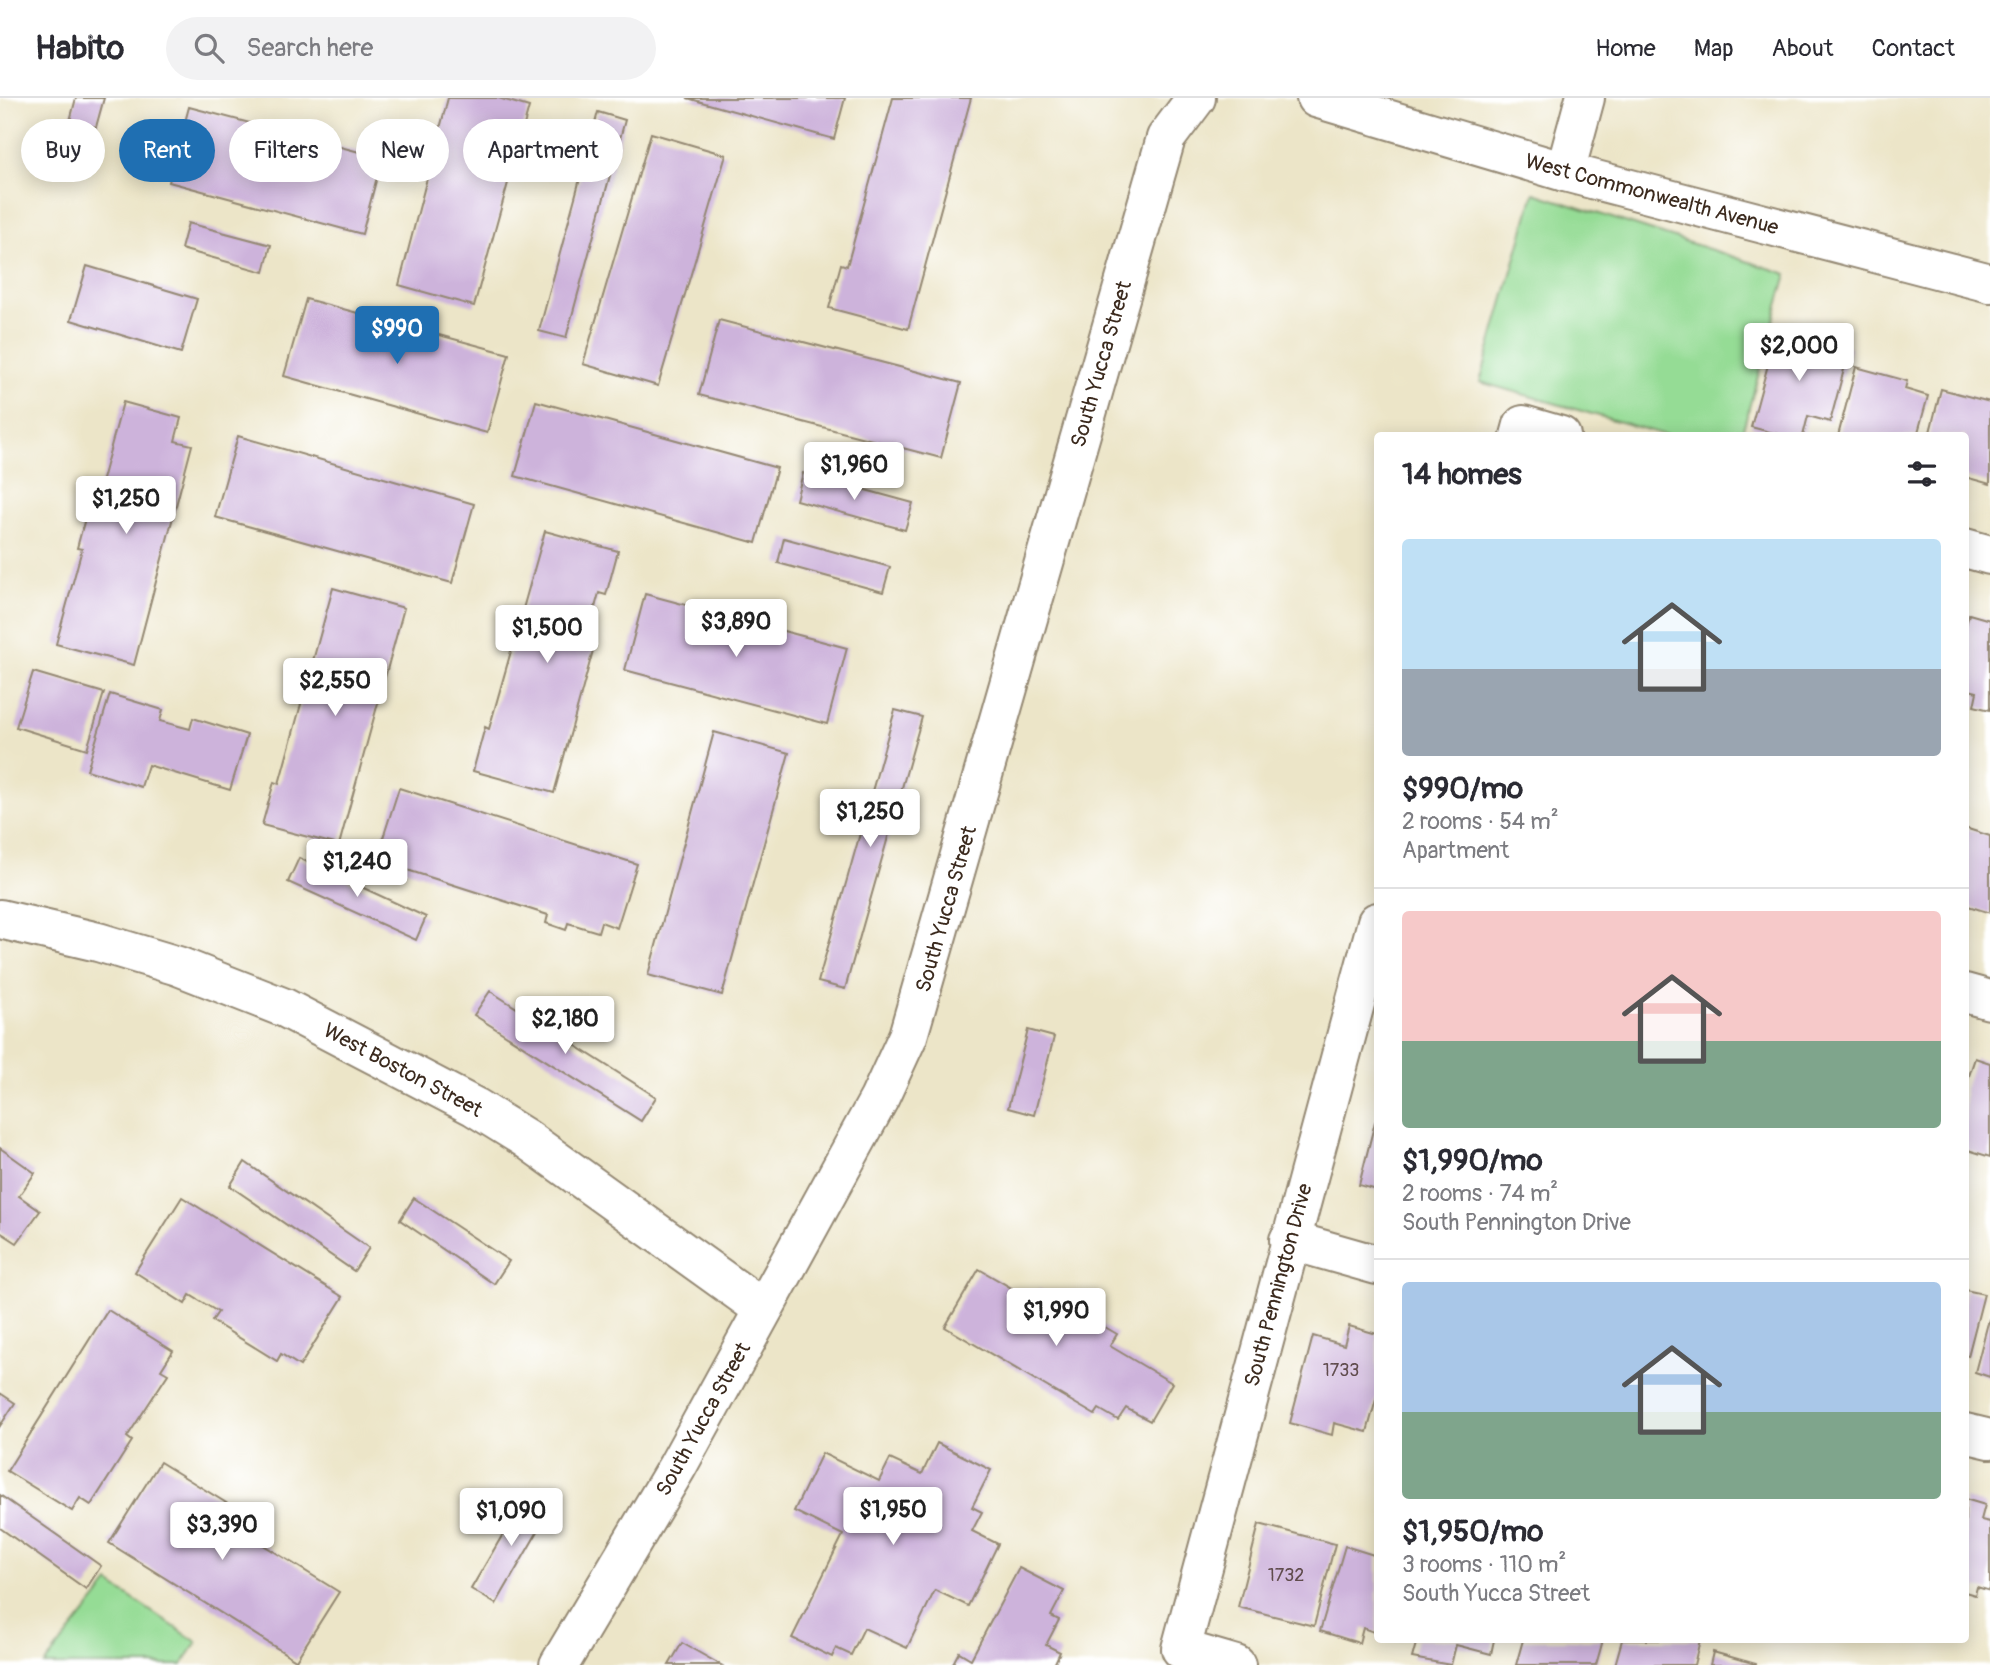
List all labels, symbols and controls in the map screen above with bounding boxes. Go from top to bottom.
search box [166,17,656,80]
text: Habito [35,28,124,69]
icon: search [190,29,228,67]
text: Search here [246,32,373,64]
text: Home [1595,34,1656,63]
text: Map [1694,34,1734,63]
text: About [1772,34,1834,63]
text: Contact [1872,34,1955,63]
chip: Buy [21,119,105,182]
chip: Rent [119,119,215,182]
chip: Filters [229,119,342,182]
chip: New [356,119,449,182]
chip: Apartment [463,119,623,182]
street label: West Commonwealth Avenue [1522,148,1782,241]
street label: South Yucca Street [1065,277,1138,450]
pin: $990 [356,306,438,366]
text: $990 [371,314,423,343]
pin: $2,000 [1742,324,1856,383]
text: $2,000 [1760,331,1838,360]
pin: $1,960 [797,442,911,502]
text: $1,960 [820,450,888,479]
icon: filters [1903,455,1941,493]
text: 14 homes [1402,456,1522,493]
pin: $1,250 [69,476,183,536]
text: $1,250 [92,484,160,513]
icon: home [1609,584,1735,710]
pin: $3,890 [679,600,793,659]
pin: $1,500 [490,606,604,665]
text: $3,890 [701,607,771,636]
text: $1,500 [511,613,583,642]
pin: $2,550 [278,658,392,718]
text: $2,550 [299,666,371,695]
text: $990/mo [1402,770,1523,807]
pin: $1,250 [813,790,927,849]
text: $1,250 [836,797,904,826]
text: 2 rooms · 54 m² [1402,807,1559,836]
street label: South Yucca Street [910,822,983,995]
text: Apartment [1402,836,1509,865]
pin: $1,240 [300,840,414,899]
text: $1,240 [322,847,392,876]
icon: home [1609,956,1735,1082]
pin: $2,180 [508,996,622,1056]
text: $2,180 [531,1004,599,1033]
street label: West Boston Street [319,1017,487,1124]
text: $1,990/mo [1402,1142,1543,1179]
text: 2 rooms · 74 m² [1402,1179,1558,1208]
street label: South Pennington Drive [1238,1180,1319,1390]
text: South Pennington Drive [1402,1208,1631,1237]
pin: $1,990 [999,1288,1113,1348]
text: $1,990 [1023,1296,1089,1325]
icon: home [1609,1327,1735,1453]
street label: South Yucca Street [650,1337,757,1501]
house number: 1733 [1323,1359,1359,1382]
pin: $1,090 [454,1488,568,1548]
pin: $1,950 [836,1488,950,1547]
text: $1,950 [859,1495,927,1524]
text: $1,090 [476,1496,546,1525]
pin: $3,390 [165,1502,279,1562]
text: $3,390 [186,1510,258,1539]
text: $1,950/mo [1402,1513,1543,1550]
text: 3 rooms · 110 m² [1402,1550,1566,1579]
house number: 1732 [1268,1564,1304,1587]
text: South Yucca Street [1402,1579,1590,1608]

